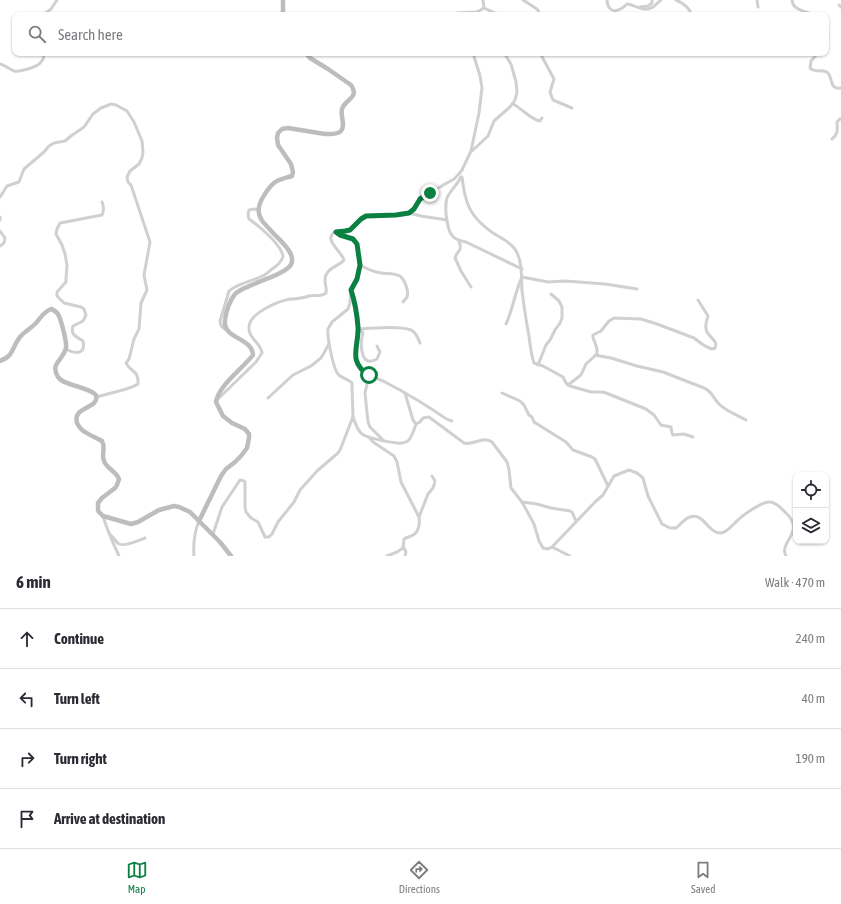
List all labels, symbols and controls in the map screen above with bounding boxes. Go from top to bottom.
search box [12,12,829,56]
icon: search [26,23,48,45]
text: Search here [58,26,123,43]
route end [421,184,439,202]
route start [360,366,378,384]
map controls [793,472,829,544]
button: locate [793,472,829,508]
button: layers [793,508,829,544]
text: 6 min [16,572,51,592]
text: Walk · 470 m [765,575,825,590]
icon: ahead [16,628,38,650]
text: Continue [54,630,104,647]
text: 240 m [796,631,825,646]
icon: left [16,688,38,710]
text: Turn left [54,690,100,707]
text: 40 m [802,691,825,706]
icon: right [16,748,38,770]
text: Turn right [54,750,107,767]
text: 190 m [796,751,825,766]
icon: arrive [16,808,38,830]
text: Arrive at destination [54,810,165,827]
tab: Map [126,859,148,895]
tab: Directions [399,859,440,895]
tab: Saved [691,859,715,895]

